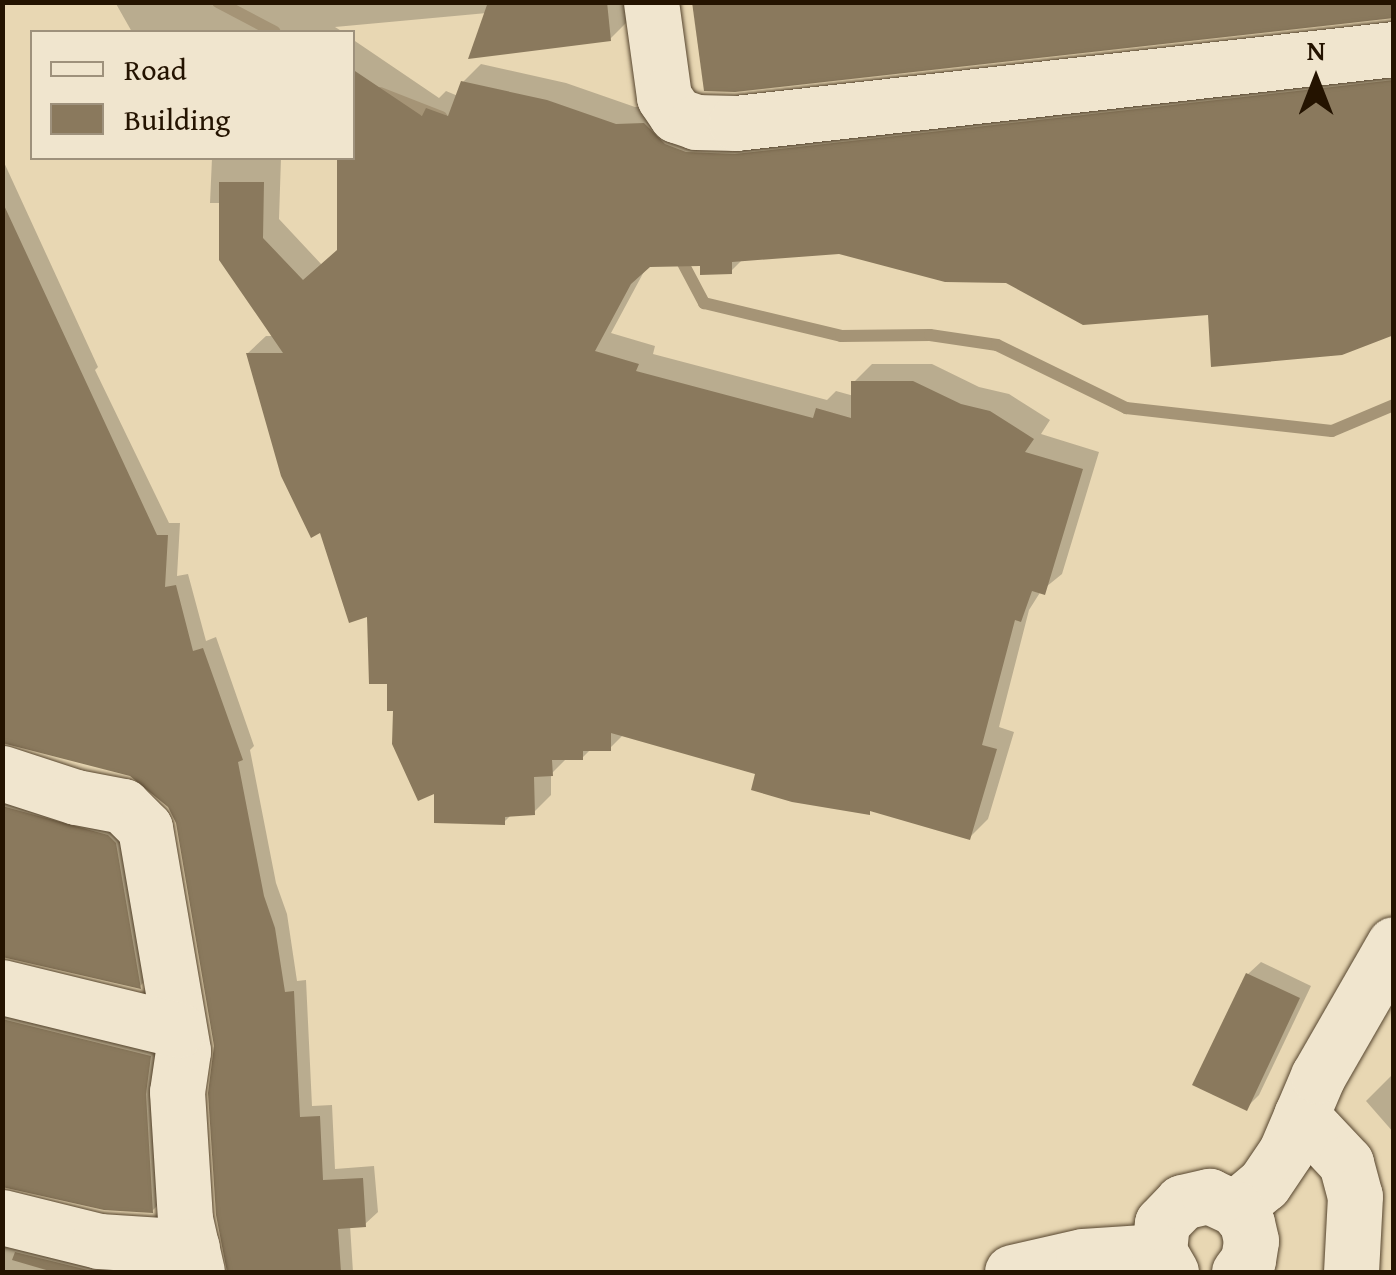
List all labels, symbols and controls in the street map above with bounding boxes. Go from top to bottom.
text: N [1307,29,1325,70]
legend [30,30,355,160]
north arrow [1266,30,1366,130]
text: Road [124,47,187,91]
text: Building [124,97,230,141]

